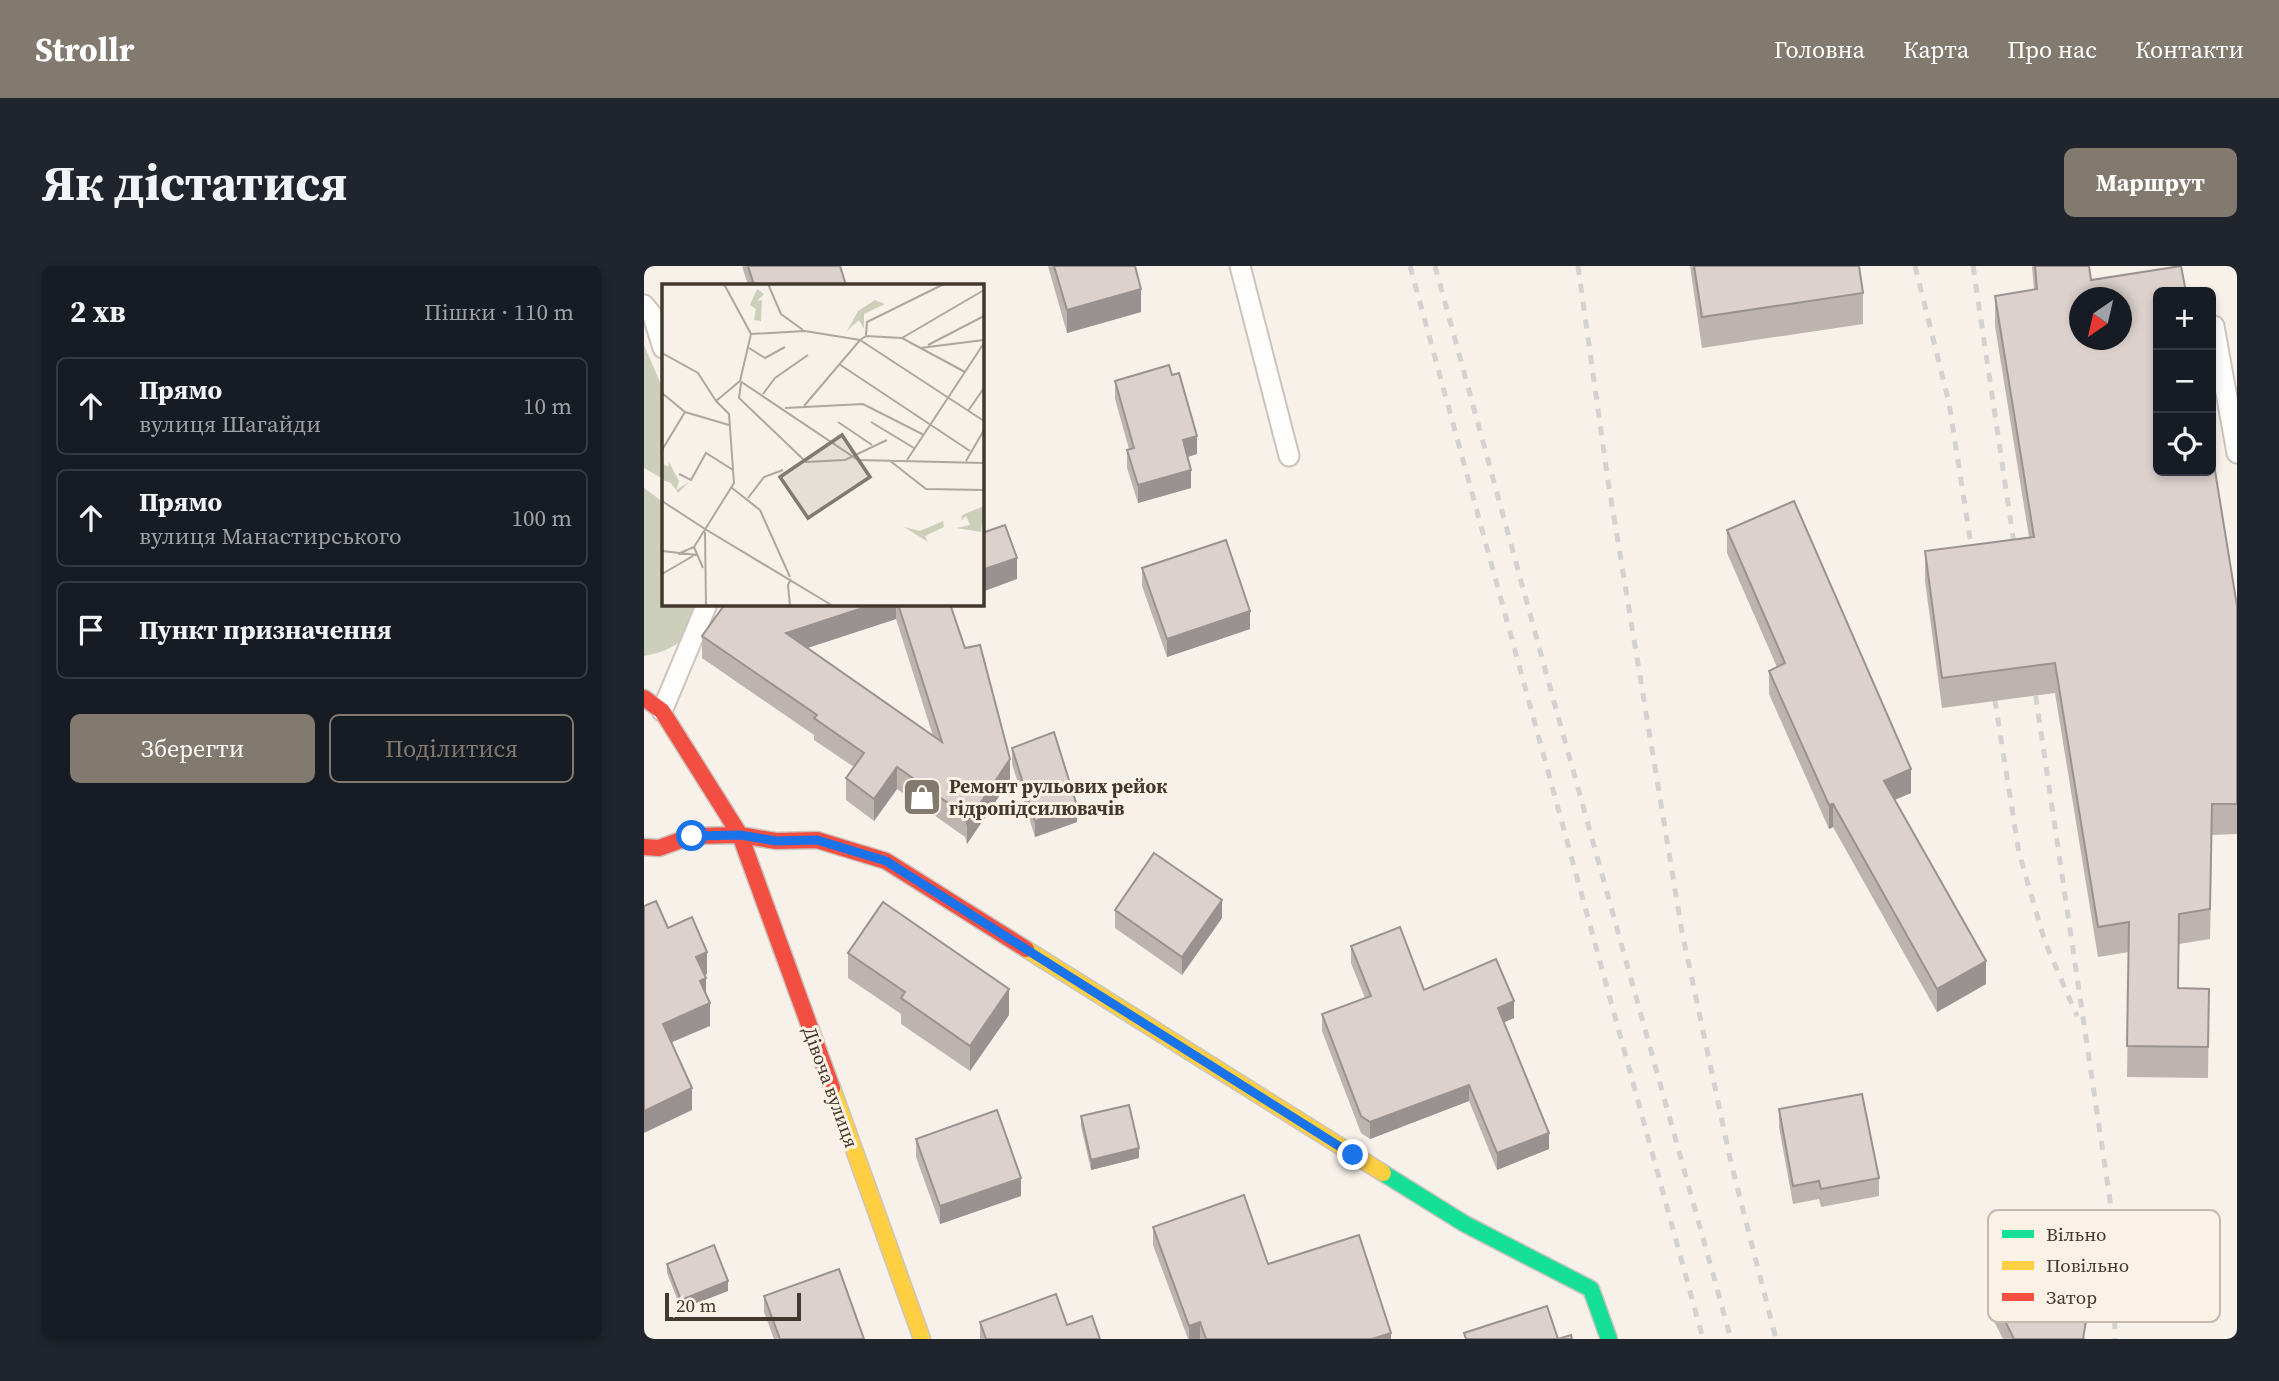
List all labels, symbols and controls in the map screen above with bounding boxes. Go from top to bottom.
text: Strollr [35,27,134,72]
text: Головна [1774,33,1865,66]
text: Карта [1903,33,1969,66]
text: Про нас [2007,33,2097,66]
text: Контакти [2135,33,2244,66]
button: Маршрут [2064,148,2237,217]
text: Як дістатися [42,149,348,216]
inset map [662,284,984,606]
north arrow [2069,287,2132,350]
map controls [2153,287,2216,476]
button: + [2153,287,2216,350]
text: 2 хв [70,291,126,332]
text: Пішки · 110 m [424,296,574,328]
button: − [2153,350,2216,413]
text: Прямо [139,372,222,408]
icon: ahead [72,387,110,425]
text: 10 m [523,390,572,422]
text: вулиця Шагайди [139,408,321,440]
button: locate [2153,413,2216,476]
text: Прямо [139,484,222,520]
icon: ahead [72,499,110,537]
text: 100 m [511,502,572,534]
text: вулиця Манастирського [139,520,402,552]
icon: arrive [72,611,110,649]
text: Пункт призначення [139,612,392,648]
button: Зберегти [70,714,315,783]
button: Поділитися [329,714,574,783]
place label: Ремонт рульових рейок гідропідсилювачів [949,773,1168,821]
shop icon: Ремонт рульових рейок гідропідсилювачів [901,776,943,818]
route start [676,820,707,851]
street label: Дівоча вулиця [797,1023,865,1151]
route end [1337,1139,1368,1170]
legend [1988,1210,2220,1322]
text: Вільно [2046,1221,2106,1247]
text: Повільно [2046,1252,2129,1278]
text: Затор [2046,1284,2097,1310]
scale bar [665,1290,802,1322]
text: 20 m [676,1292,717,1318]

